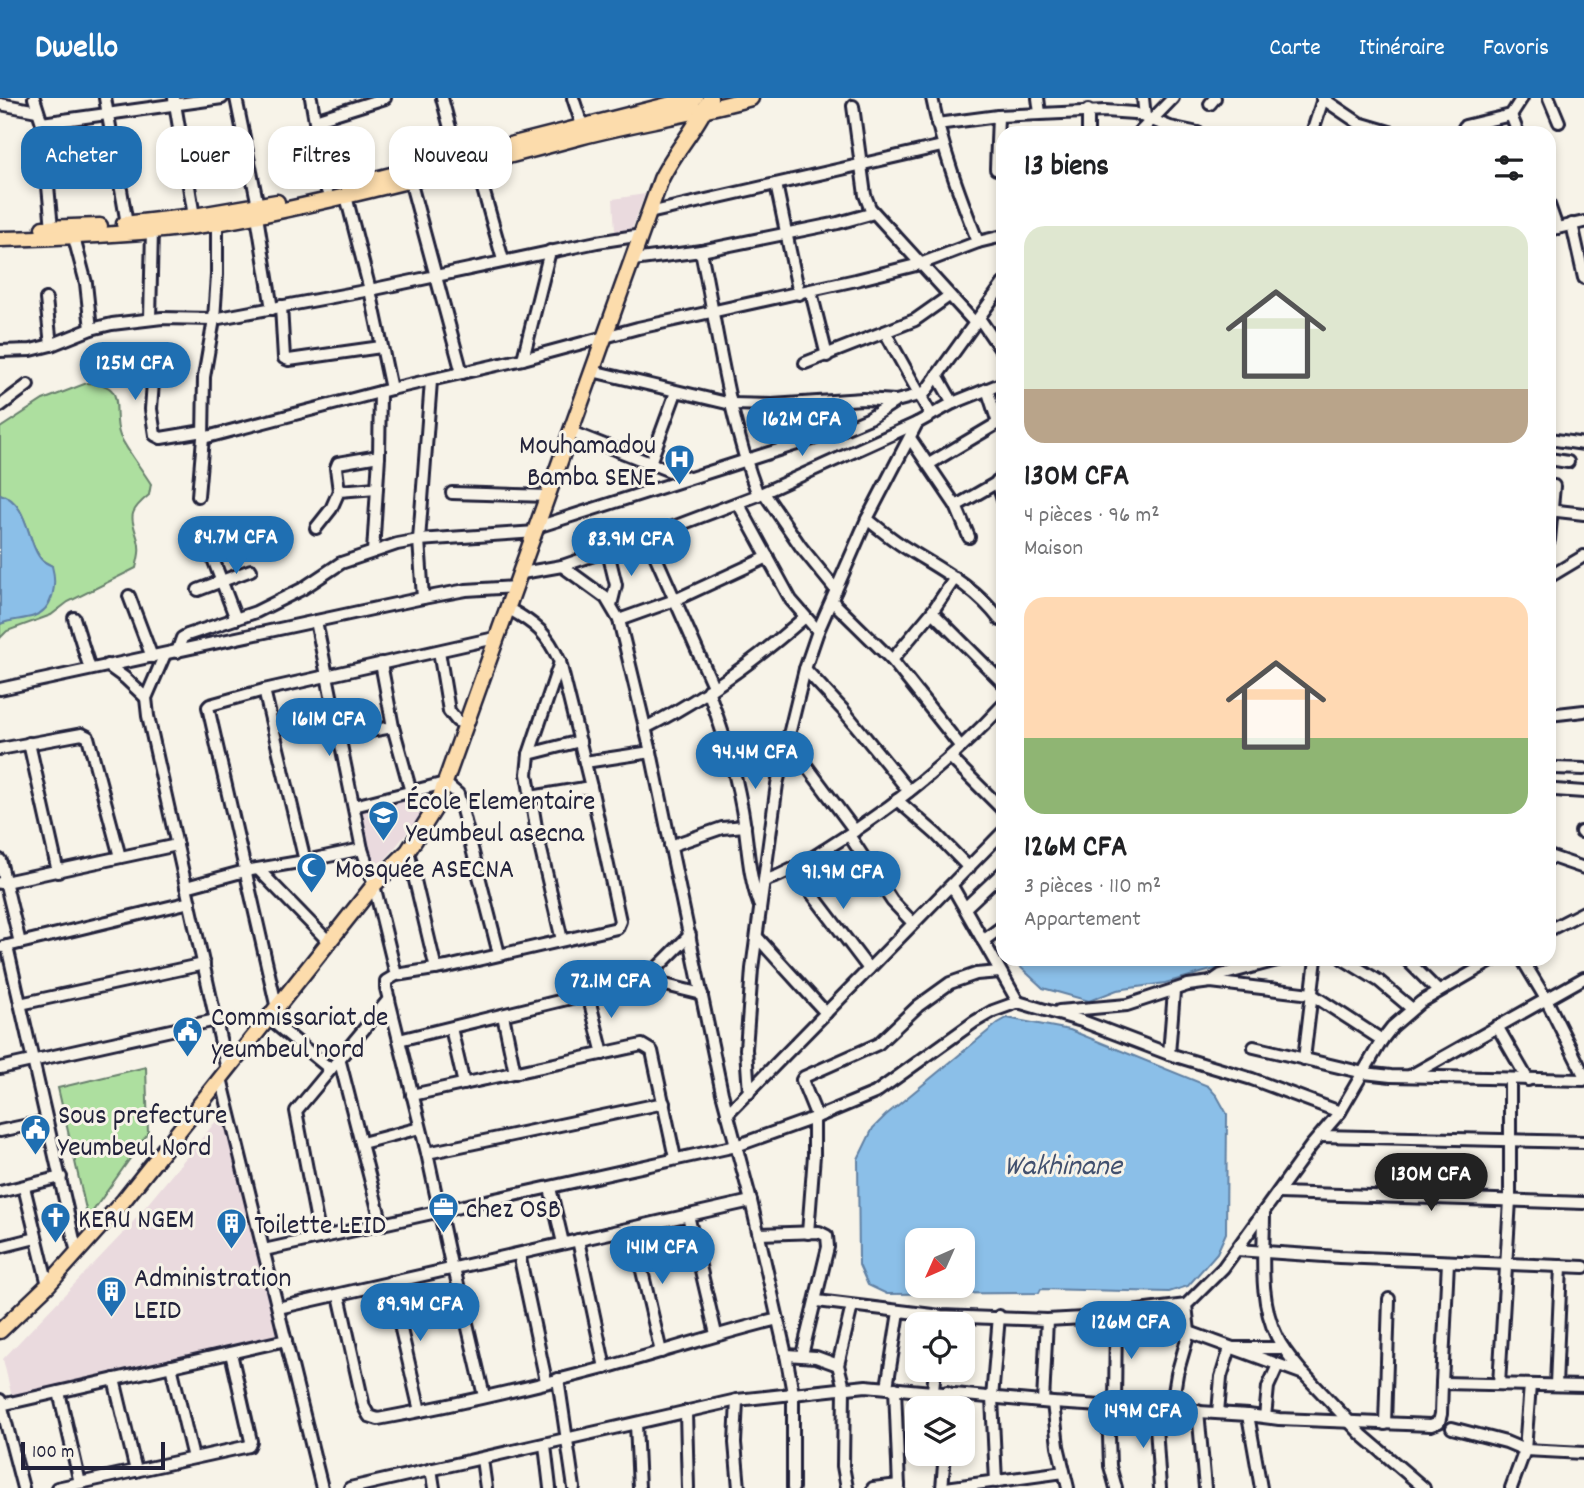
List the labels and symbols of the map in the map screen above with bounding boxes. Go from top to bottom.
pin: 125M CFA [63,342,207,402]
pin: 162M CFA [730,398,874,458]
place label: Mouhamadou Bamba SENE [519,428,656,500]
hospital icon: Mouhamadou Bamba SENE [662,442,696,486]
pin: 84.7M CFA [156,517,316,576]
pin: 83.9M CFA [551,518,711,578]
pin: 161M CFA [257,698,401,758]
pin: 94.4M CFA [675,732,835,791]
place label: École Elementaire Yeumbeul asecna [406,784,595,856]
school or university icon: École Elementaire Yeumbeul asecna [366,798,400,842]
mosque icon: Mosquée ASECNA [295,850,329,894]
place label: Mosquée ASECNA [335,852,514,892]
pin: 91.9M CFA [763,852,923,911]
pin: 72.1M CFA [531,960,691,1020]
place label: Commissariat de yeumbeul nord [211,1000,388,1072]
public building icon: Commissariat de yeumbeul nord [171,1014,205,1058]
place label: Sous prefecture Yeumbeul Nord [58,1098,227,1170]
public building icon: Sous prefecture Yeumbeul Nord [18,1112,52,1156]
water label: Wakhinane [1004,1147,1124,1190]
pin: 130M CFA [1359,1154,1503,1213]
office icon: chez OSB [426,1190,460,1234]
place label: chez OSB [466,1192,561,1232]
church icon: KERU NGEM [38,1200,72,1244]
place label: KERU NGEM [78,1202,194,1242]
building icon: Toilette LEID [214,1206,248,1250]
place label: Toilette LEID [254,1208,386,1248]
pin: 141M CFA [590,1226,734,1286]
north arrow [905,1228,975,1298]
place label: Administration LEID [134,1261,291,1333]
building icon: Administration LEID [94,1275,128,1319]
pin: 89.9M CFA [340,1284,500,1343]
pin: 126M CFA [1059,1302,1203,1361]
pin: 149M CFA [1071,1390,1215,1450]
scale bar [21,1439,164,1471]

